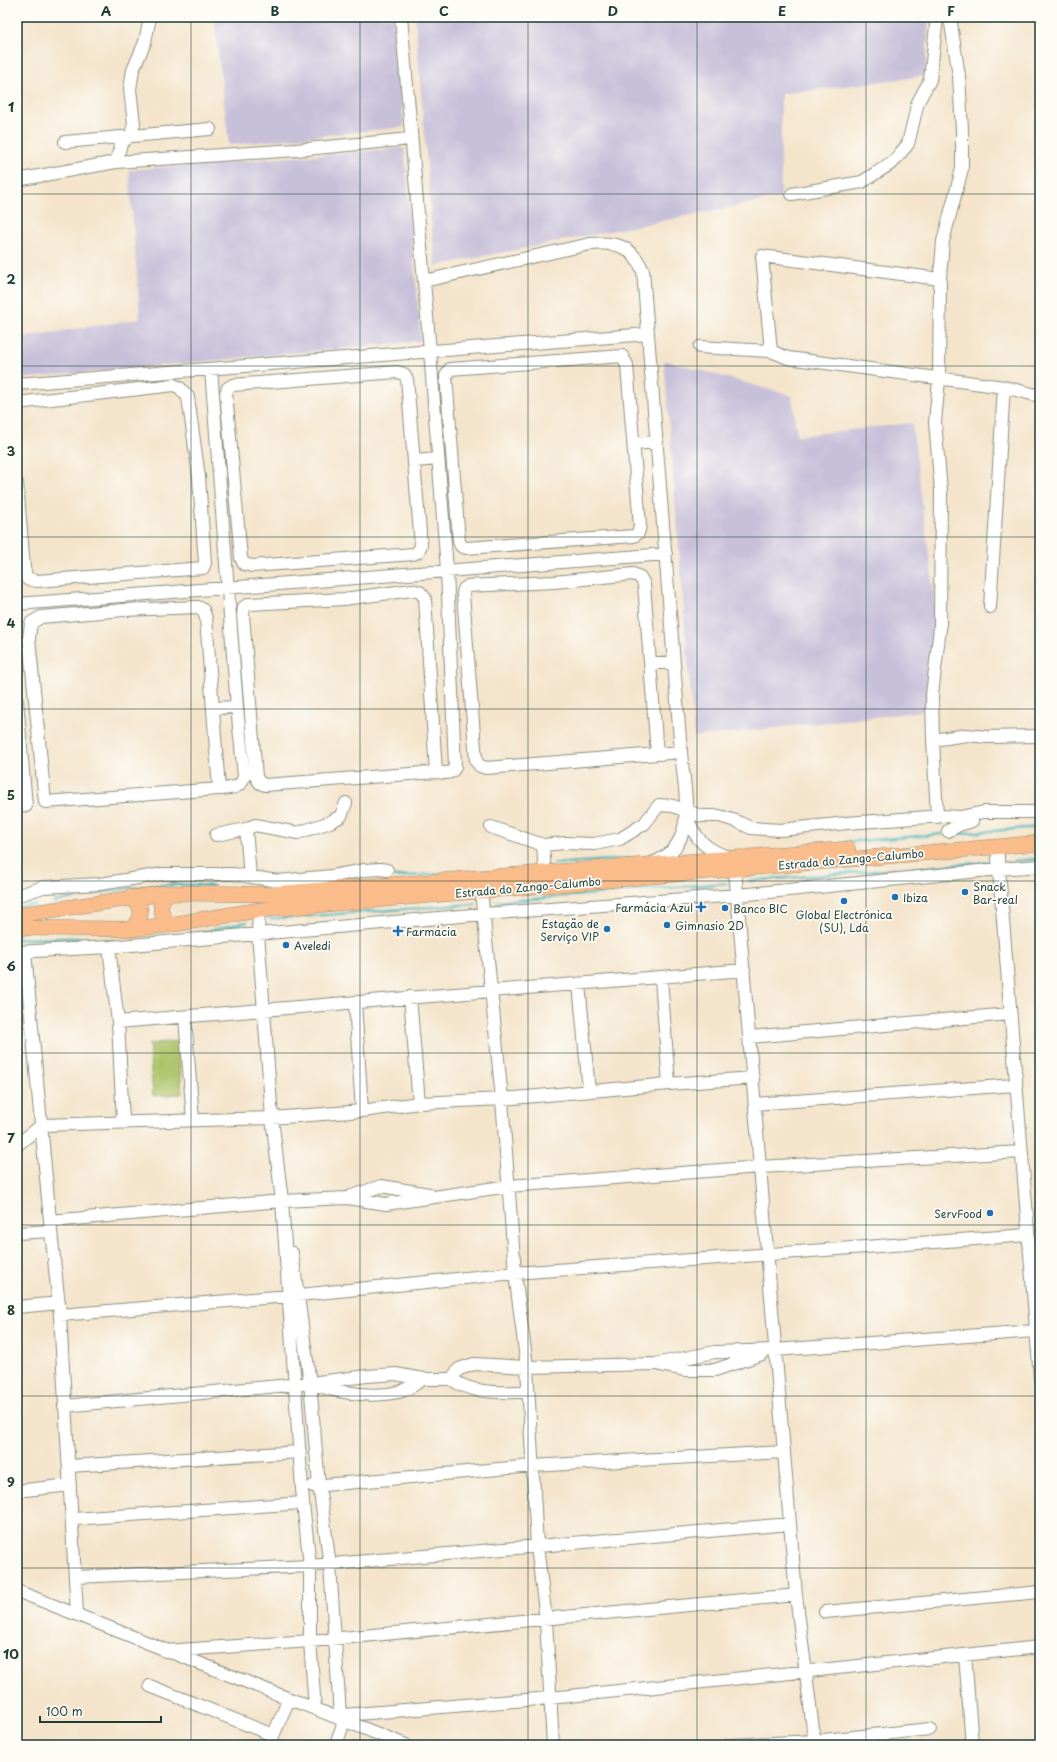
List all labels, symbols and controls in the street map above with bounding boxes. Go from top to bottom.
text: A [101,1,111,20]
text: B [271,1,280,20]
text: C [439,1,449,20]
text: D [608,1,618,20]
text: E [778,1,786,20]
text: F [947,1,955,20]
text: 1 [8,97,14,116]
text: 2 [6,269,16,288]
text: 3 [7,441,16,460]
text: 4 [7,613,16,632]
text: 5 [7,785,15,804]
street label: Estrada do Zango-Calumbo [777,844,925,874]
street label: Estrada do Zango-Calumbo [454,872,602,902]
place label: Snack Bar-real [973,878,1018,908]
marker: Snack Bar-real [960,887,970,897]
place label: Ibiza [903,889,928,906]
marker: Ibiza [890,892,900,902]
marker: Global Electrónica (SU), Lda [839,896,849,906]
place label: Farmácia Azul [615,899,693,916]
place label: Banco BIC [733,900,788,917]
marker: Farmácia Azul [696,902,706,912]
marker: Banco BIC [720,903,730,913]
place label: Global Electrónica (SU), Lda [796,906,893,936]
place label: Estação de Serviço VIP [540,915,599,945]
place label: Gimnasio 2D [675,917,744,934]
marker: Gimnasio 2D [662,920,672,930]
place label: Farmácia [406,923,457,940]
marker: Estação de Serviço VIP [602,924,612,934]
marker: Farmácia [393,926,403,936]
place label: Aveledi [294,937,331,954]
marker: Aveledi [281,940,291,950]
text: 6 [6,956,16,975]
text: 7 [7,1128,15,1147]
place label: ServFood [934,1205,982,1222]
marker: ServFood [985,1208,995,1218]
text: 8 [7,1300,15,1319]
text: 9 [7,1472,15,1491]
text: 10 [3,1644,19,1663]
scale bar [40,1698,161,1724]
text: 100 m [46,1702,83,1720]

